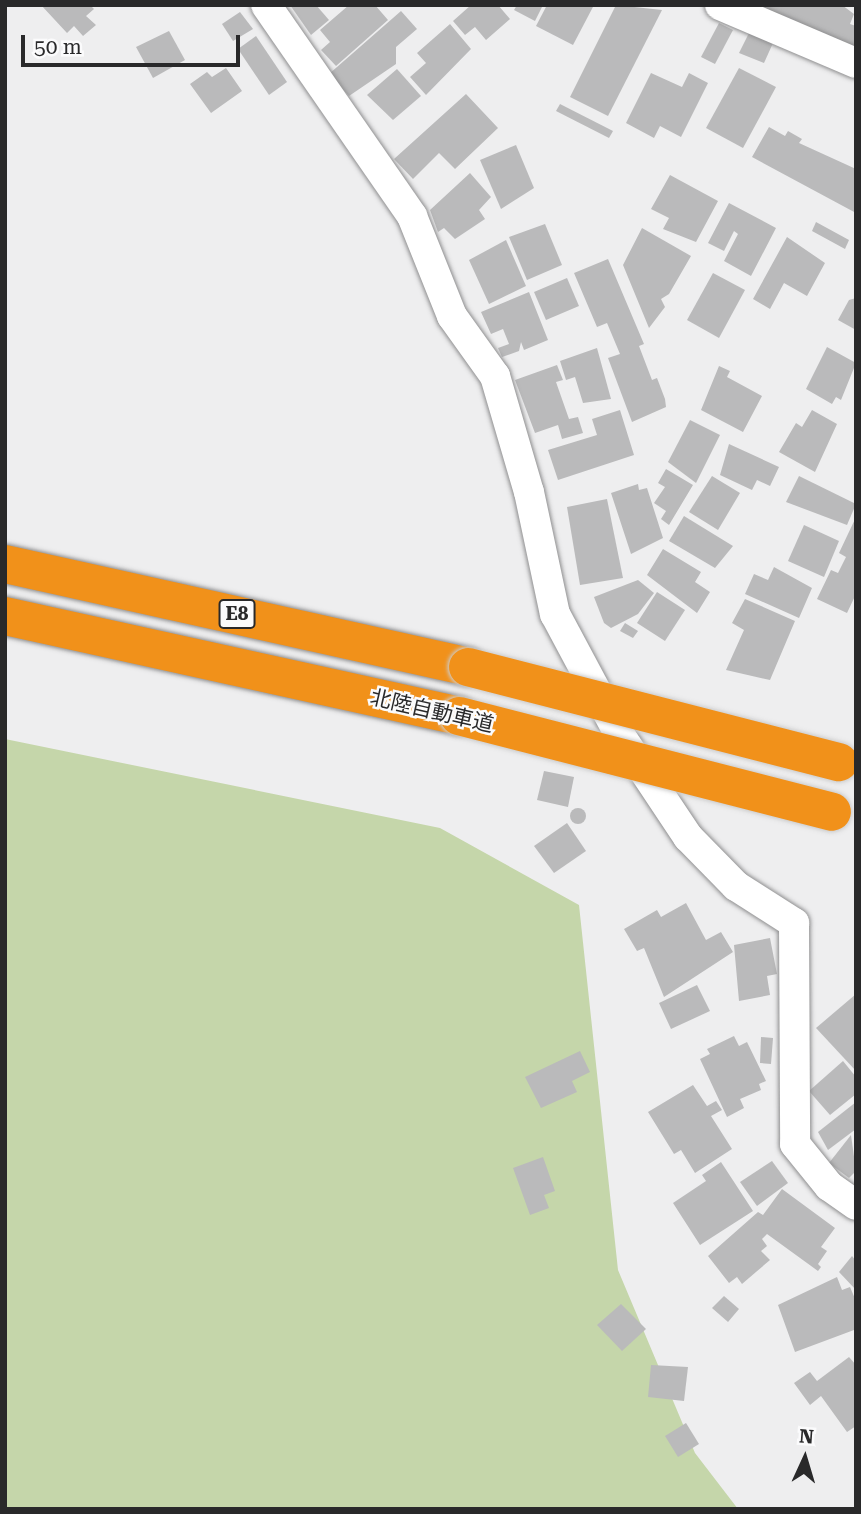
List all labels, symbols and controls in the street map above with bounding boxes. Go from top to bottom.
scale bar [24,21,243,65]
text: 50 m [34,35,82,59]
road number: E8 [218,598,256,629]
street label: 北陸自動車道 [368,685,496,737]
north arrow [770,1423,840,1493]
text: N [798,1425,815,1449]

